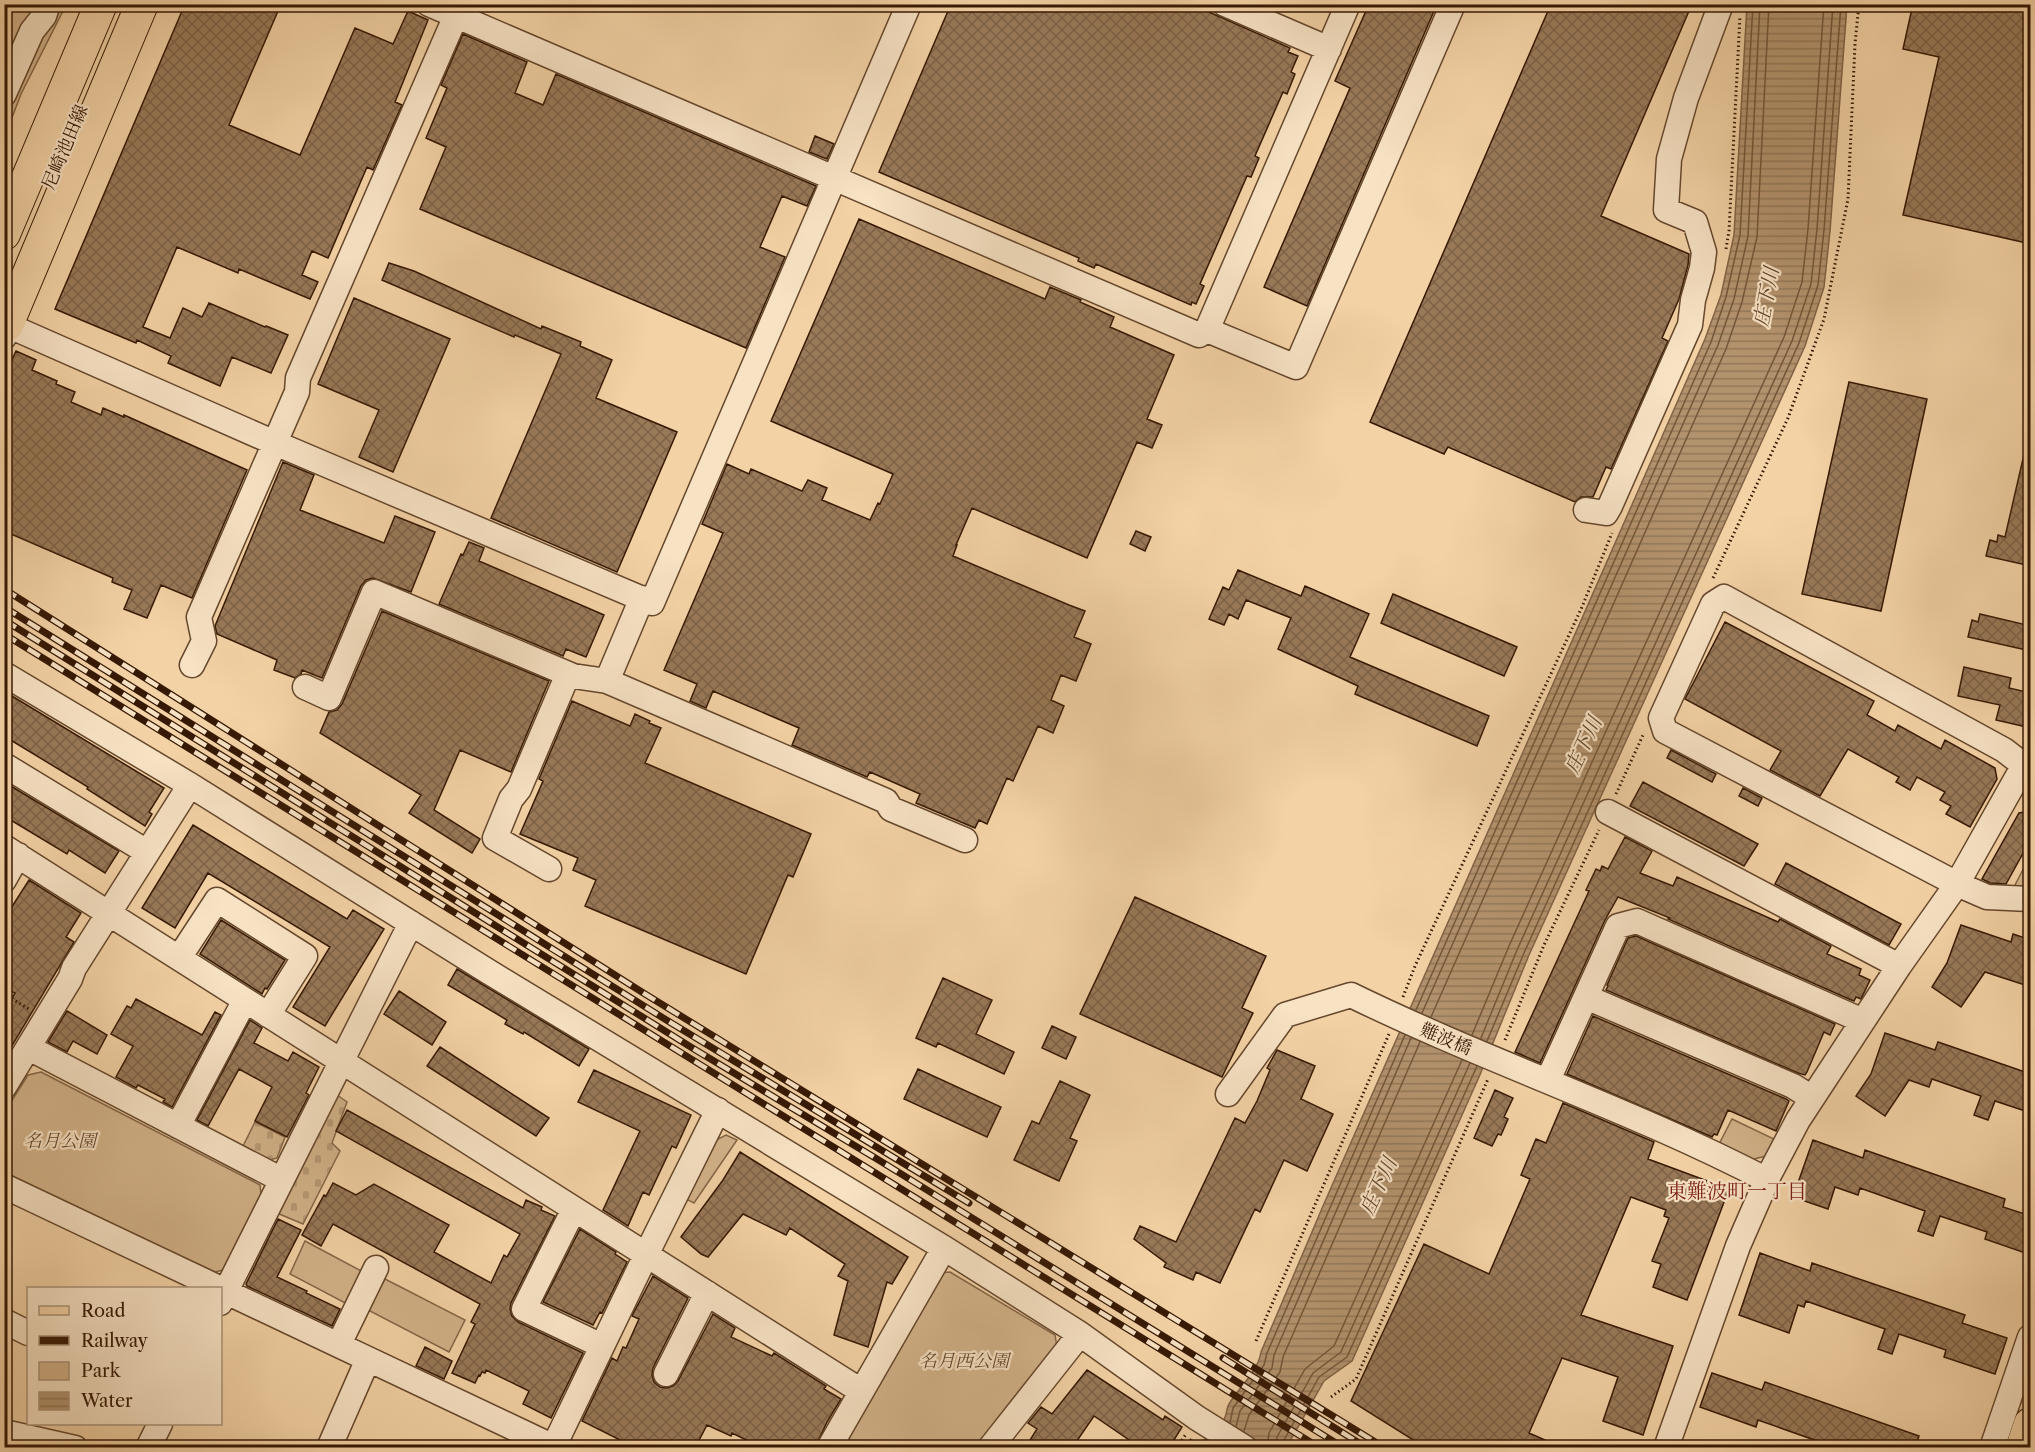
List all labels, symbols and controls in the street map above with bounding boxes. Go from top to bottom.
street label: 尼崎池田線 [37,101,93,193]
water label: 庄下川 [1748,263,1784,329]
water label: 庄下川 [1559,711,1607,777]
street label: 難波橋 [1417,1018,1475,1060]
park label: 名月公園 [24,1130,99,1152]
water label: 庄下川 [1354,1152,1402,1218]
district label: 東難波町一丁目 [1667,1179,1807,1203]
legend [27,1287,222,1425]
text: Road [81,1300,126,1322]
text: Railway [81,1330,149,1352]
park label: 名月西公園 [919,1350,1012,1372]
text: Park [81,1360,122,1382]
text: Water [80,1390,133,1412]

